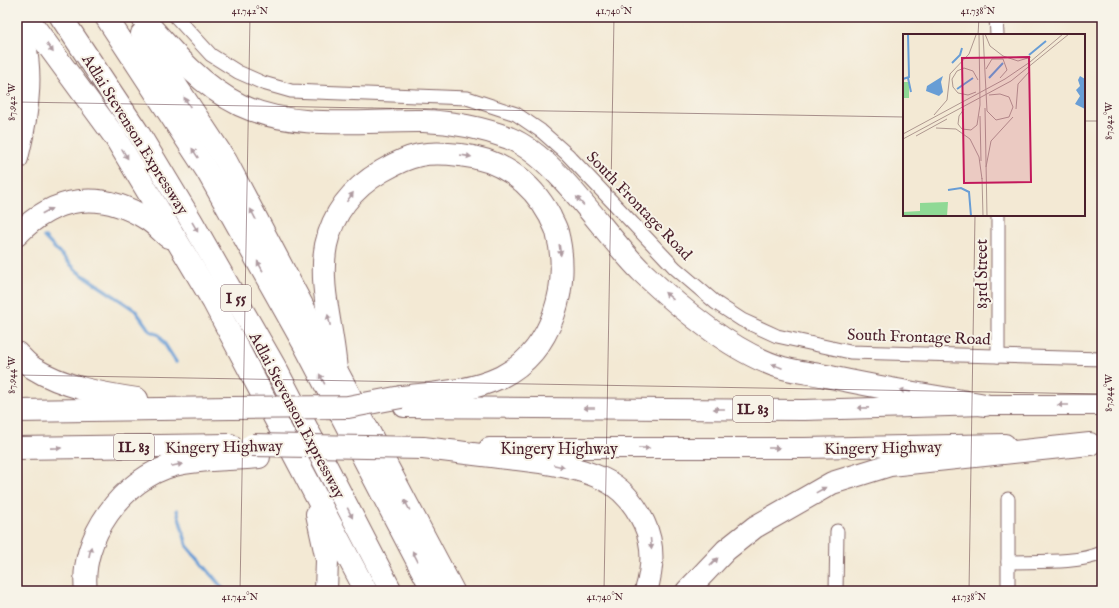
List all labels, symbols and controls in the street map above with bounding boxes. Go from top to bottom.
text: 41.742°N [232,5,269,18]
text: 41.740°N [596,5,633,18]
text: 41.738°N [961,5,996,18]
inset map [903,34,1085,216]
one-way arrow [46,43,54,54]
street label: Adlai Stevenson Expressway [76,50,192,219]
text: 87.942°W [6,83,19,121]
one-way arrow [183,97,191,107]
text: 87.942°W [1103,102,1116,140]
one-way arrow [122,148,129,160]
one-way arrow [191,148,199,158]
street label: South Frontage Road [582,148,696,265]
one-way arrow [460,153,472,159]
one-way arrow [346,191,354,202]
one-way arrow [576,196,585,206]
one-way arrow [41,208,53,215]
one-way arrow [250,208,257,220]
one-way arrow [191,221,198,233]
street label: 83rd Street [973,239,993,309]
one-way arrow [557,244,563,256]
one-way arrow [256,260,263,271]
road number: I 55 [221,285,251,311]
one-way arrow [664,291,674,300]
one-way arrow [325,314,331,326]
street label: South Frontage Road [847,326,991,351]
street label: Adlai Stevenson Expressway [243,328,349,503]
text: 87.944°W [6,356,19,394]
one-way arrow [771,362,783,368]
one-way arrow [319,374,326,385]
text: 87.944°W [1103,374,1116,412]
one-way arrow [899,388,911,394]
road number: IL 83 [733,396,773,422]
one-way arrow [1056,402,1069,408]
one-way arrow [582,405,595,411]
one-way arrow [856,405,869,411]
one-way arrow [712,406,725,412]
road number: IL 83 [114,434,154,460]
street label: Kingery Highway [165,437,283,459]
street label: Kingery Highway [824,438,942,460]
street label: Kingery Highway [500,440,618,460]
one-way arrow [50,445,63,451]
one-way arrow [638,445,651,451]
one-way arrow [768,445,781,451]
one-way arrow [171,461,183,467]
one-way arrow [553,463,565,469]
one-way arrow [815,486,826,493]
one-way arrow [404,499,411,511]
one-way arrow [347,508,353,519]
one-way arrow [647,538,654,550]
one-way arrow [88,546,94,559]
one-way arrow [412,551,419,562]
one-way arrow [709,557,719,567]
text: 41.742°N [222,591,259,604]
text: 41.740°N [587,591,624,604]
text: 41.738°N [952,591,987,604]

